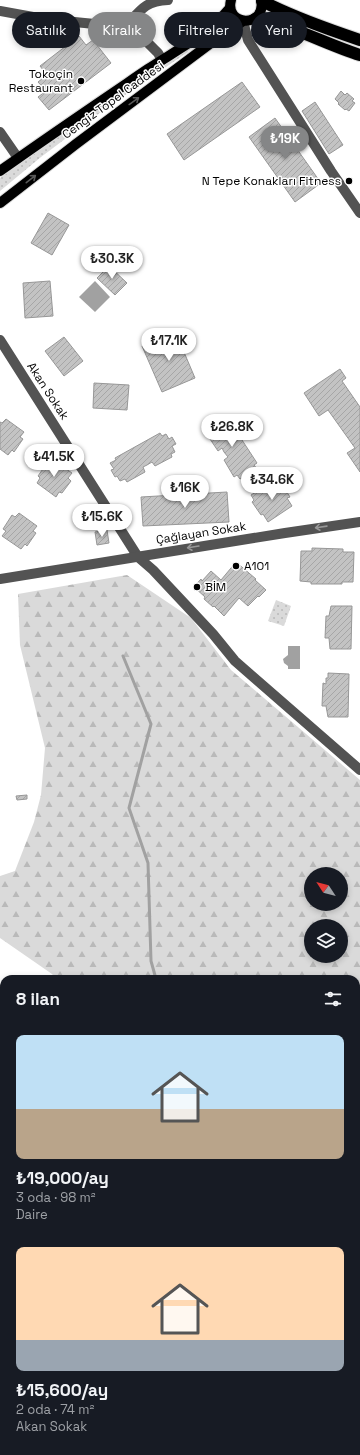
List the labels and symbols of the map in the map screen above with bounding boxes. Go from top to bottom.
street label: Cengiz Topel Caddesi [59,58,167,142]
place label: Tokoçin Restaurant [9,66,73,96]
marker: Tokoçin Restaurant [76,76,86,86]
one-way arrow [129,97,140,105]
pin: ₺19K [261,126,309,160]
place label: N Tepe Konakları Fitness [202,173,341,189]
one-way arrow [25,175,36,183]
marker: N Tepe Konakları Fitness [344,176,354,186]
pin: ₺30.3K [79,246,145,280]
pin: ₺17.1K [136,328,202,362]
street label: Akan Sokak [23,359,73,423]
pin: ₺26.8K [199,414,265,448]
pin: ₺41.5K [21,444,87,478]
pin: ₺34.6K [239,467,305,501]
pin: ₺16K [161,475,209,509]
pin: ₺15.6K [69,504,135,538]
street label: Çağlayan Sokak [155,518,248,548]
one-way arrow [315,523,328,531]
one-way arrow [187,543,200,551]
place label: A101 [244,558,269,574]
marker: A101 [231,561,241,571]
place label: BİM [205,579,226,595]
marker: BİM [192,582,202,592]
north arrow [304,867,348,911]

